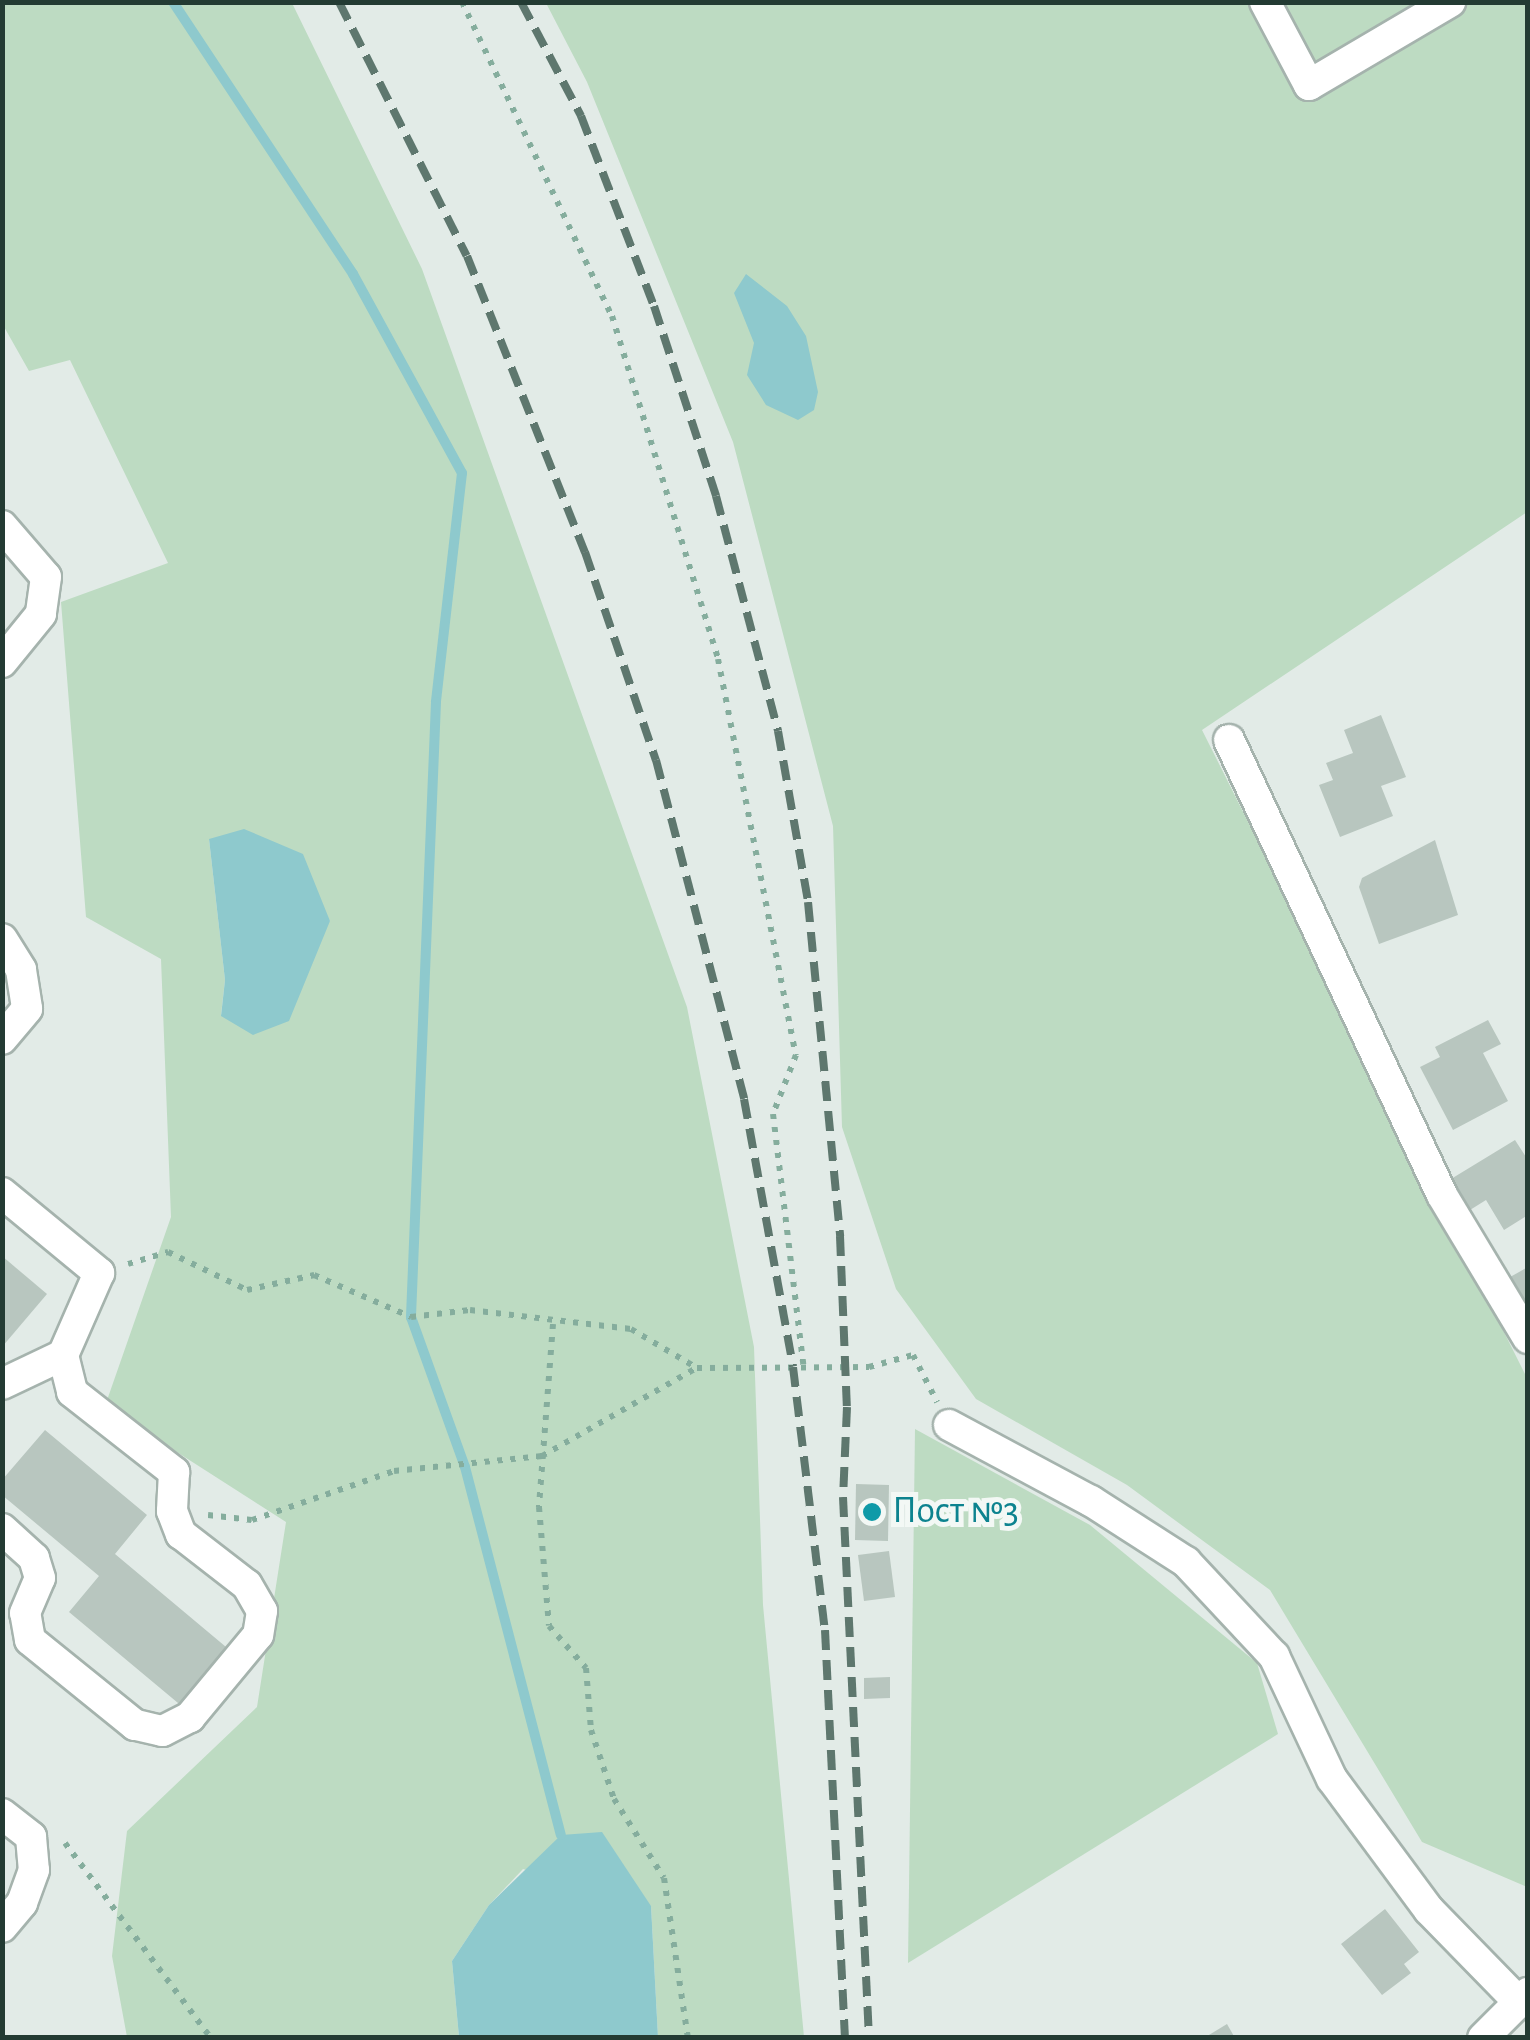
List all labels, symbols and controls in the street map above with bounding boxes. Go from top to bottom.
place label: Пост №3 [892,1489,1019,1535]
marker: Пост №3 [861,1501,883,1523]

